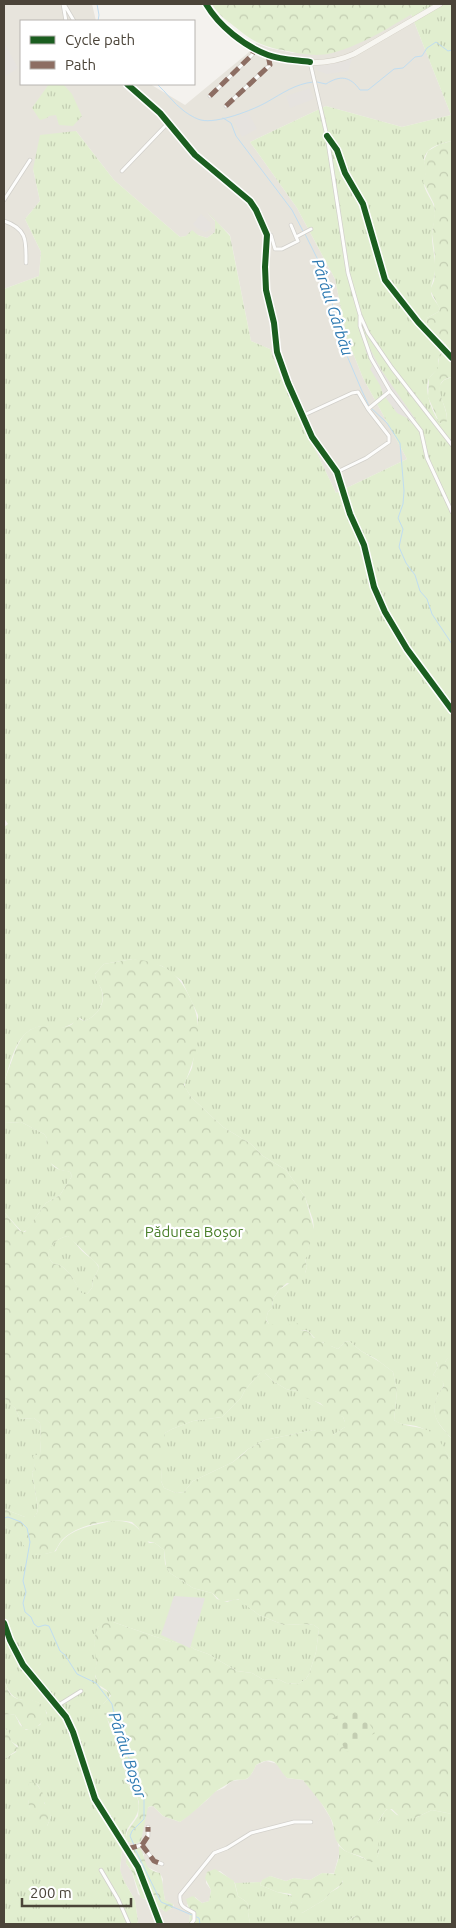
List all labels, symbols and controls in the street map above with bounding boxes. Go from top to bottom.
legend [20,20,195,85]
text: Cycle path [65,31,135,48]
text: Path [65,56,96,73]
water label: Pârâul Gârbău [309,256,357,358]
park label: Pădurea Boșor [145,1223,243,1240]
water label: Pârâul Boșor [106,1710,151,1801]
scale bar [22,1876,131,1908]
text: 200 m [30,1884,72,1901]

